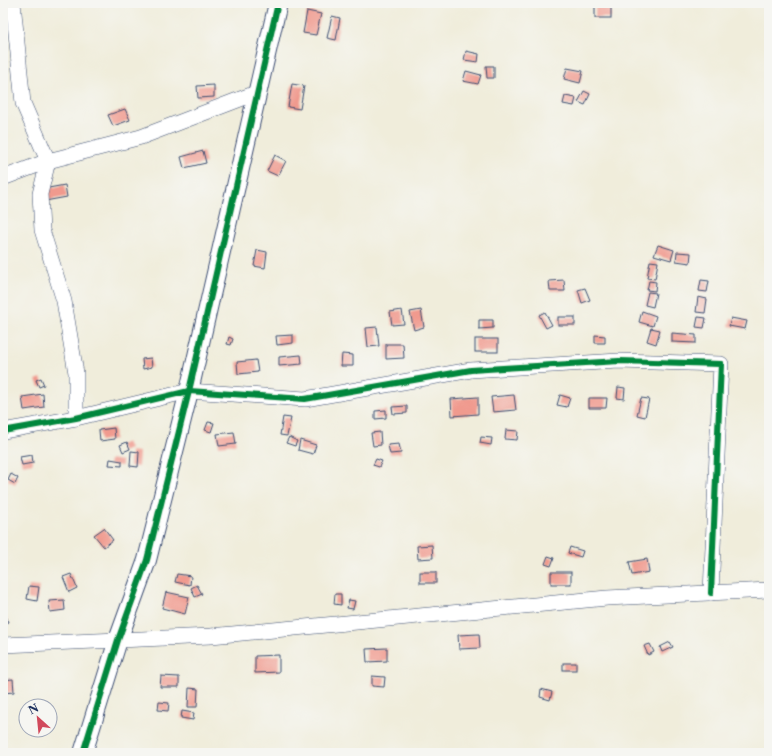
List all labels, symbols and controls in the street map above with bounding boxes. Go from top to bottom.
north arrow [18,698,58,738]
text: N [26,700,41,717]

